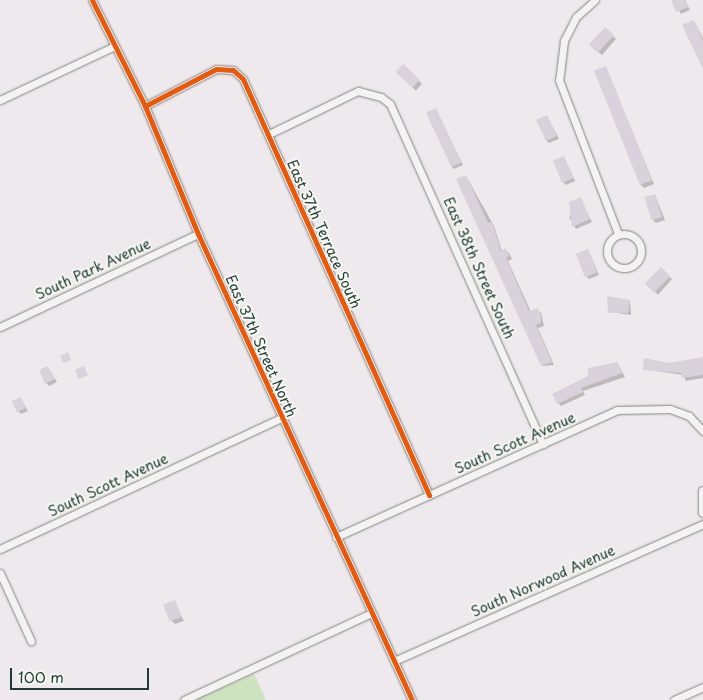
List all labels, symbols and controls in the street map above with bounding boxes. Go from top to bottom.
street label: East 37th Terrace South [283,156,365,312]
street label: East 38th Street South [440,194,518,342]
street label: South Park Avenue [32,235,154,303]
street label: East 37th Street North [222,272,300,420]
street label: South Scott Avenue [452,409,578,477]
street label: South Scott Avenue [45,450,171,520]
street label: South Norwood Avenue [468,542,618,620]
scale bar [12,658,151,690]
text: 100 m [18,665,64,688]

